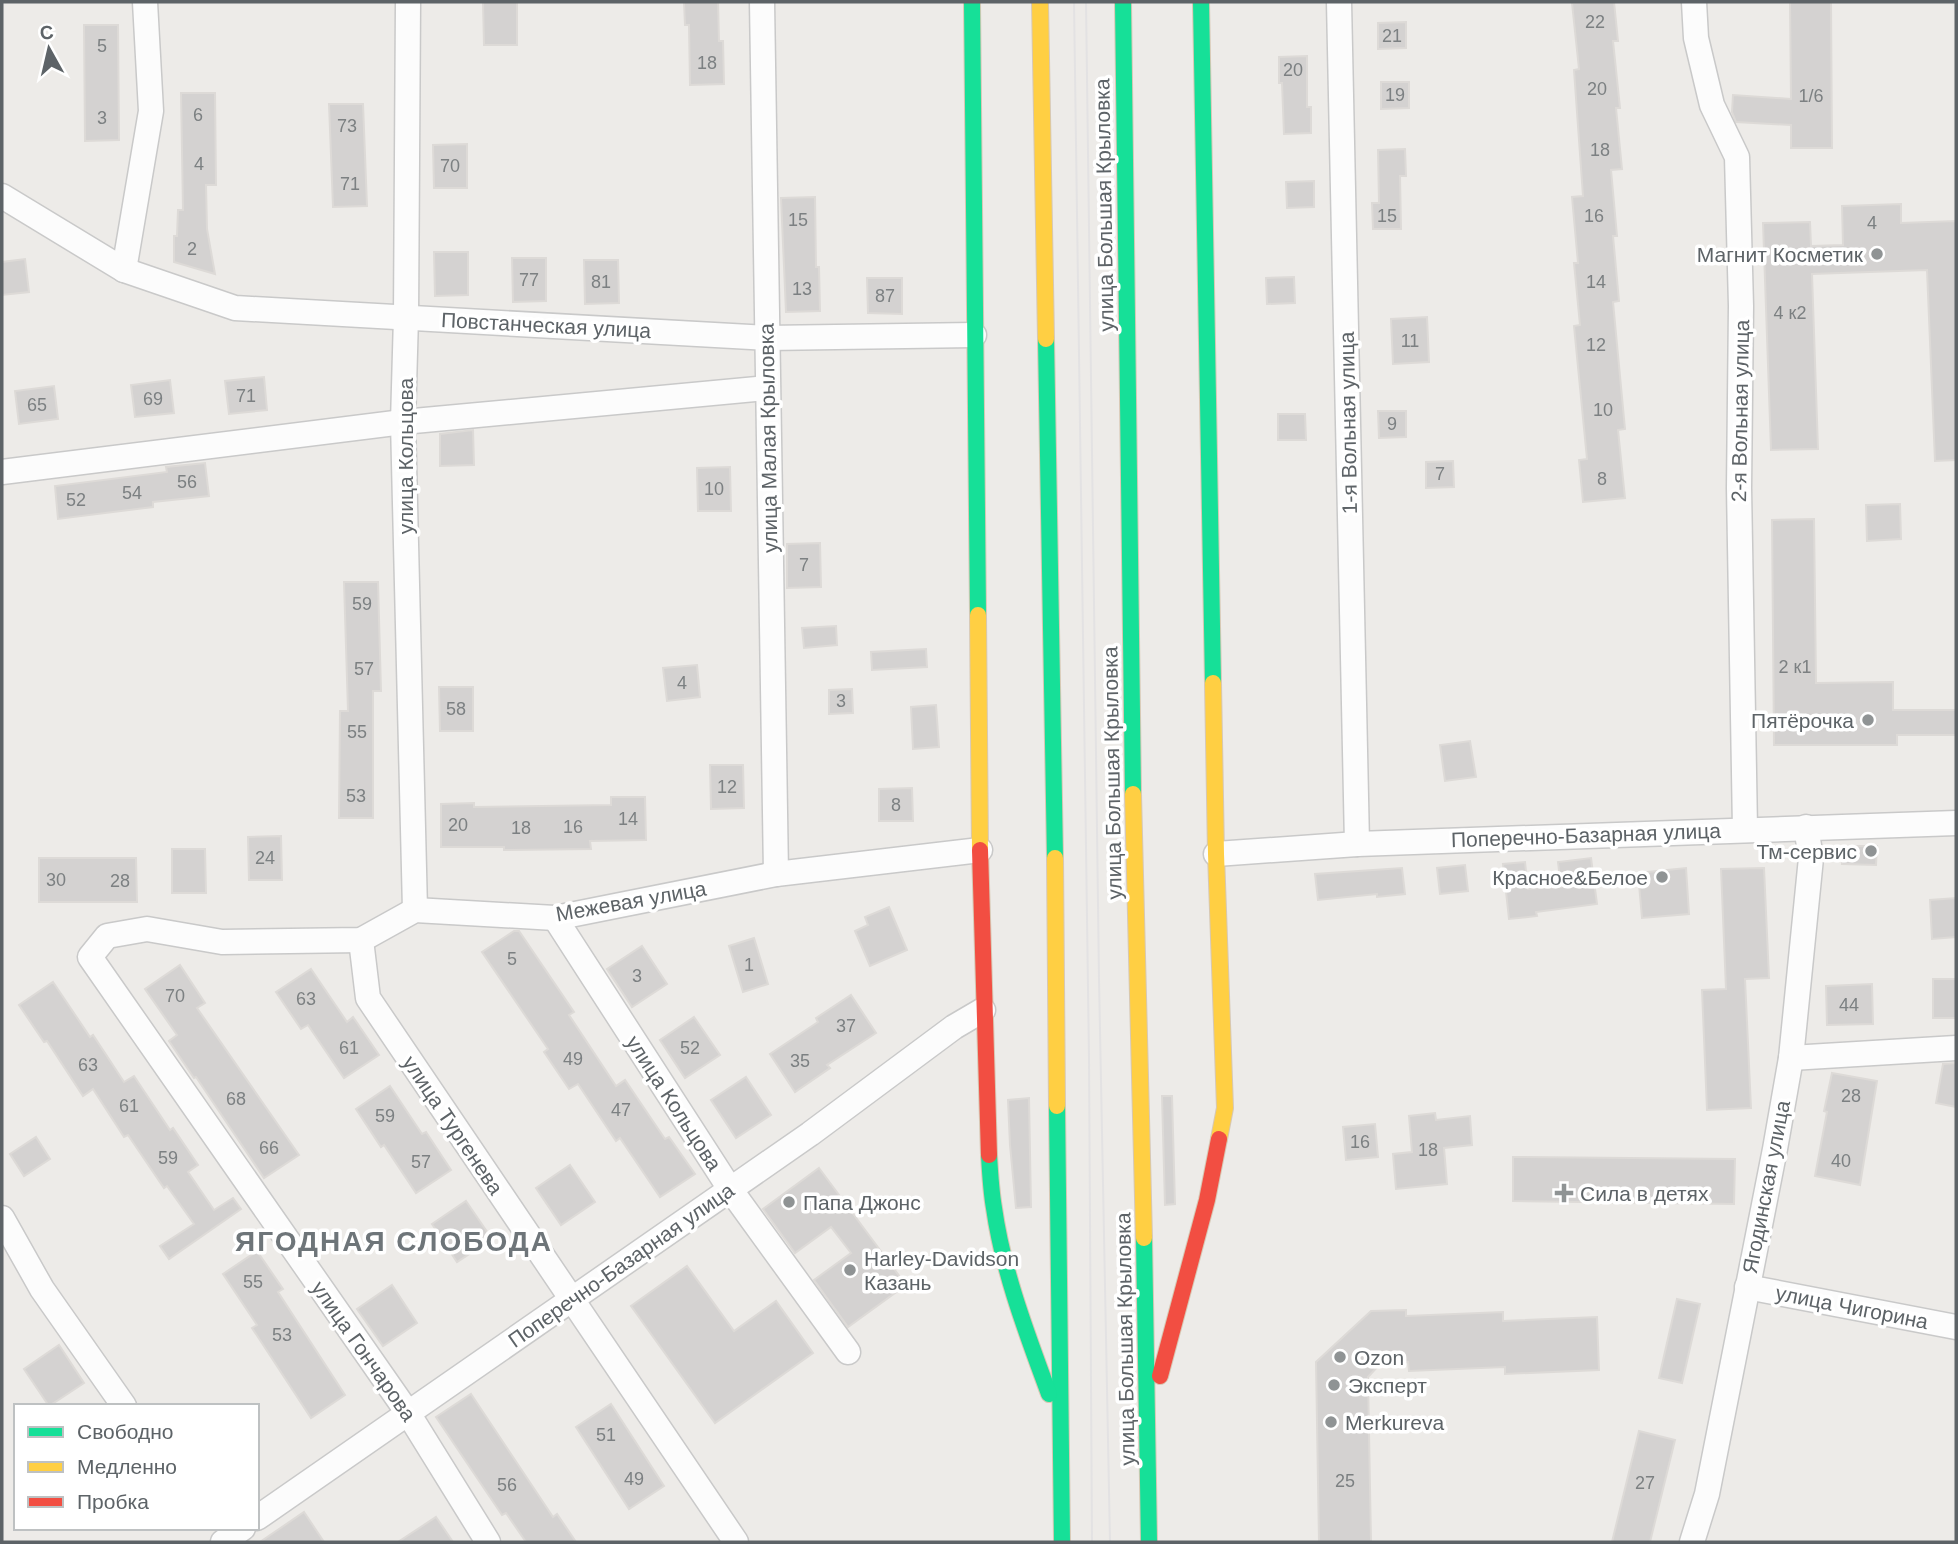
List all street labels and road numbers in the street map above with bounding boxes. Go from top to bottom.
street label: улица Большая Крыловка [1090,78,1118,332]
street label: Повстанческая улица [440,308,652,342]
street label: 2-я Вольная улица [1727,319,1753,502]
street label: улица Малая Крыловка [754,323,782,553]
street label: 1-я Вольная улица [1335,331,1361,514]
street label: улица Кольцова [394,378,417,534]
street label: улица Большая Крыловка [1098,646,1126,900]
street label: Поперечно-Базарная улица [1451,819,1722,851]
street label: Межевая улица [554,876,708,926]
street label: улица Кольцова [622,1031,726,1175]
street label: улица Тургенева [398,1051,508,1199]
street label: Ягодинская улица [1738,1098,1794,1276]
street label: Поперечно-Базарная улица [504,1178,738,1352]
street label: улица Большая Крыловка [1111,1212,1139,1466]
street label: улица Гончарова [307,1277,421,1426]
street label: улица Чигорина [1774,1281,1931,1333]

